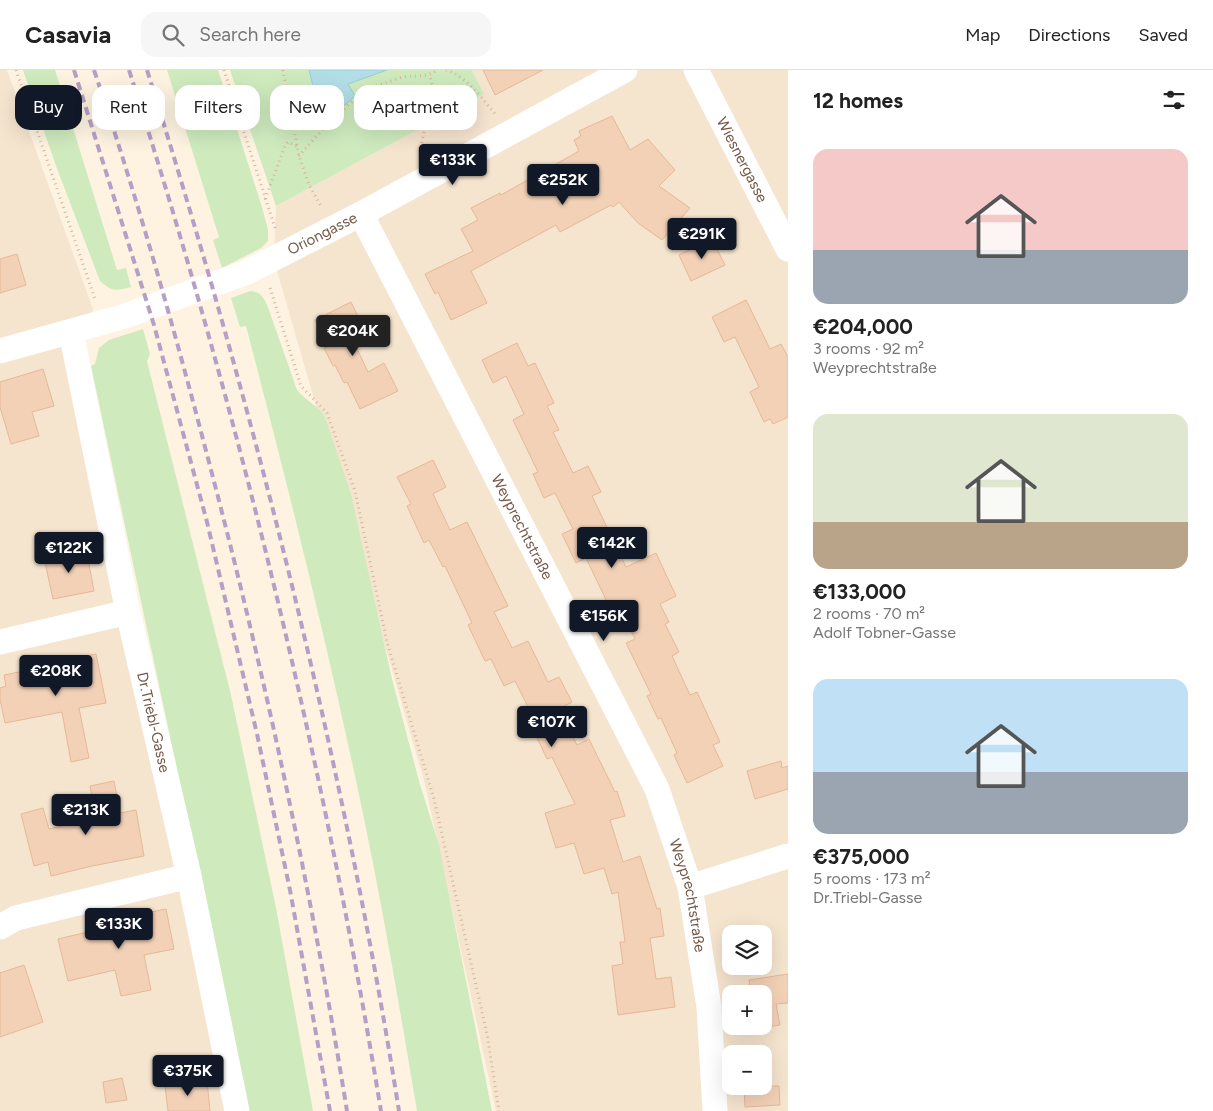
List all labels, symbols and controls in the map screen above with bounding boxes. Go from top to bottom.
search box [141,12,491,57]
text: Casavia [25,20,111,49]
icon: search [159,21,187,49]
text: Search here [199,23,301,46]
text: Map [965,24,1000,46]
text: Directions [1028,24,1110,46]
text: Saved [1138,24,1188,46]
chip: Buy [15,85,82,130]
chip: Rent [92,85,165,130]
chip: Filters [175,85,260,130]
chip: New [270,85,344,130]
chip: Apartment [354,85,477,130]
icon: filters [1160,86,1188,114]
text: 12 homes [813,88,903,113]
street label: Wiesnergasse [713,114,772,205]
pin: €133K [418,144,488,186]
text: €133K [430,150,476,169]
pin: €252K [528,164,598,206]
text: €252K [538,170,588,189]
icon: home [956,181,1046,271]
street label: Oriongasse [284,208,360,259]
pin: €291K [667,218,737,260]
text: €291K [678,224,726,243]
pin: €204K [318,314,388,357]
text: €204,000 [813,314,913,339]
text: €204K [327,321,379,340]
text: 3 rooms · 92 m² [813,339,924,358]
text: Weyprechtstraße [813,358,937,377]
icon: home [956,446,1046,536]
street label: Weyprechtstraße [488,471,557,583]
pin: €142K [577,526,647,569]
pin: €122K [34,532,104,574]
text: €142K [588,533,636,552]
text: €122K [45,538,93,557]
text: €133,000 [813,579,906,604]
pin: €156K [569,600,639,642]
text: 2 rooms · 70 m² [813,604,925,623]
text: €156K [580,606,628,625]
text: Adolf Tobner-Gasse [813,623,956,642]
pin: €208K [21,654,91,697]
text: €208K [30,661,82,680]
street label: Dr.Triebl-Gasse [133,670,174,774]
pin: €107K [517,706,587,748]
icon: home [956,711,1046,801]
text: €107K [528,712,576,731]
pin: €213K [51,794,121,836]
text: €213K [63,800,109,819]
street label: Weyprechtstraße [665,837,709,954]
text: €375,000 [813,844,909,869]
text: 5 rooms · 173 m² [813,869,930,888]
text: Dr.Triebl-Gasse [813,888,922,907]
pin: €133K [84,908,154,950]
text: €133K [96,914,142,933]
map controls [722,925,772,1095]
button: layers [722,925,772,975]
button: + [722,985,772,1035]
button: − [722,1045,772,1095]
pin: €375K [153,1054,223,1097]
text: €375K [164,1061,212,1080]

